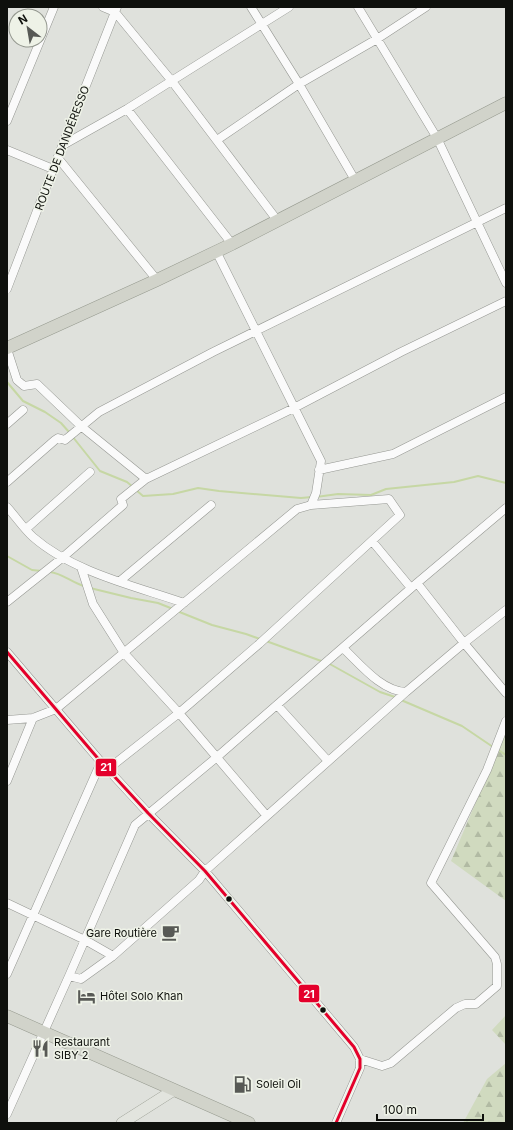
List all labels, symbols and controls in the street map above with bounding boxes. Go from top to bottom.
north arrow [8,8,48,48]
text: N [16,11,30,28]
street label: ROUTE DE DANDÉRESSO [32,84,92,212]
line badge: 21 [95,758,117,777]
text: 21 [100,760,112,774]
unlabelled marker [224,894,234,904]
cafe icon: Gare Routière [160,923,180,943]
place label: Gare Routière [86,926,157,940]
line badge: 21 [298,984,320,1003]
hotel icon: Hôtel Solo Khan [77,986,97,1006]
text: 21 [303,987,315,1001]
place label: Hôtel Solo Khan [100,989,183,1003]
unlabelled marker [318,1005,328,1015]
place label: Restaurant SIBY 2 [54,1035,110,1062]
restaurant icon: Restaurant SIBY 2 [31,1038,51,1058]
fuel station icon: Soleil Oil [233,1074,253,1094]
place label: Soleil Oil [256,1077,301,1091]
scale bar [377,1096,483,1122]
text: 100 m [383,1102,417,1117]

